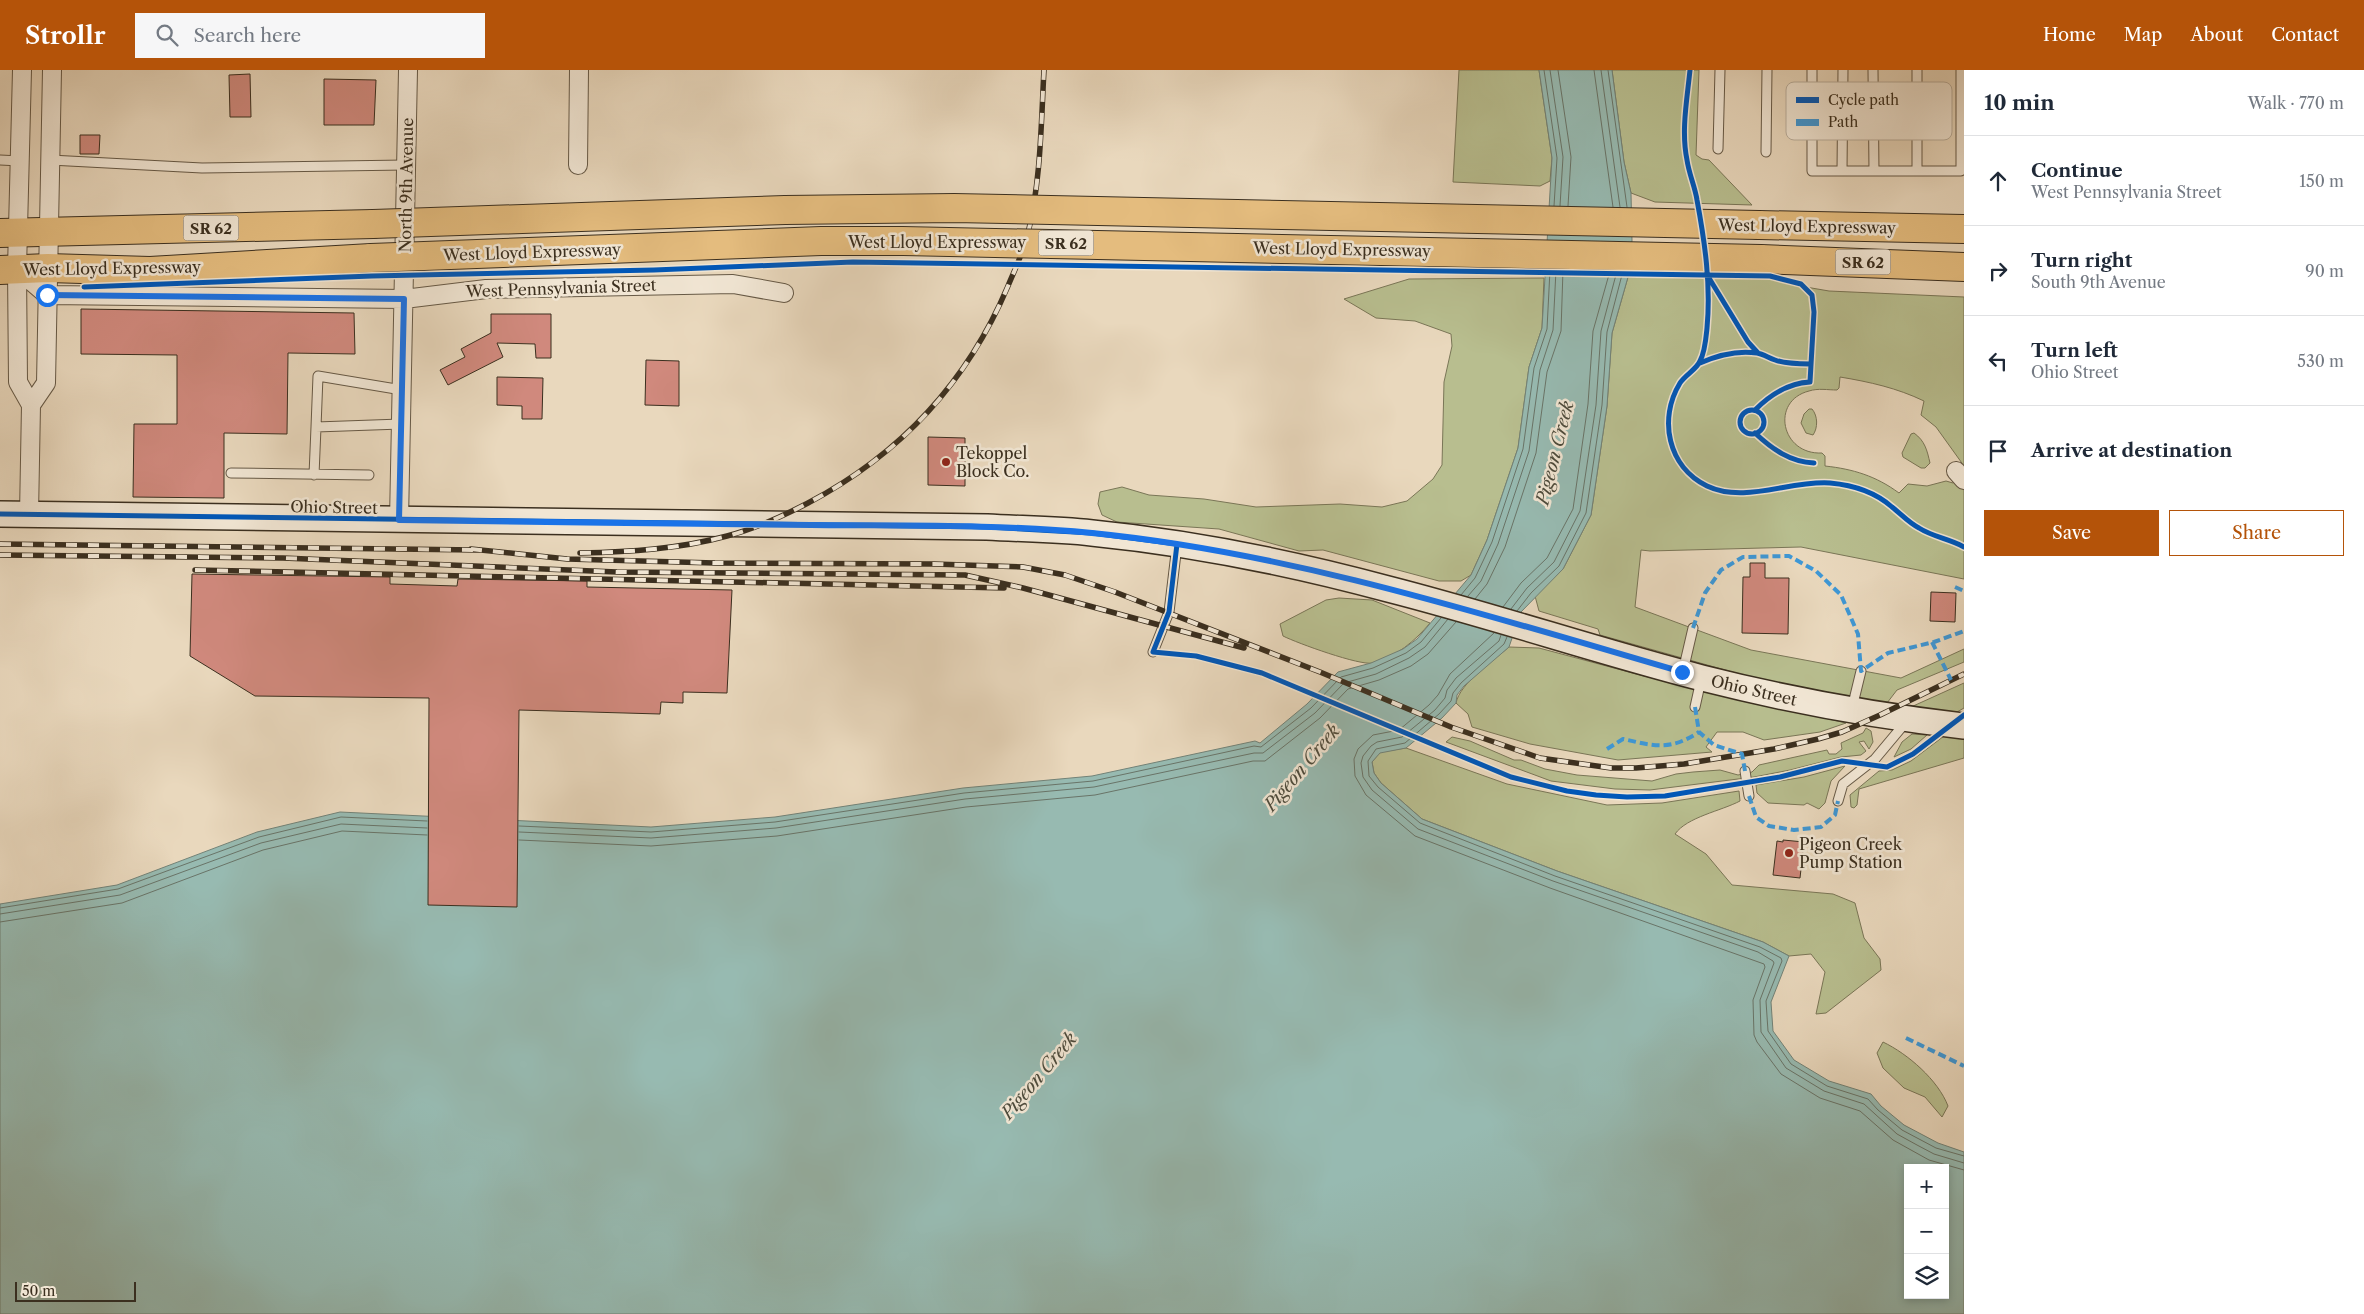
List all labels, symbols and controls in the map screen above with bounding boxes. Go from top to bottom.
search box [135,13,485,58]
text: Strollr [25,21,105,50]
icon: search [153,21,181,49]
text: Search here [193,24,301,47]
text: Home [2043,24,2096,46]
text: Map [2124,24,2162,46]
text: About [2190,24,2243,46]
text: Contact [2271,24,2339,46]
legend [1786,82,1952,140]
text: 10 min [1984,90,2055,115]
text: Cycle path [1828,91,1899,109]
text: Walk · 770 m [2248,93,2344,113]
text: Path [1828,113,1858,131]
street label: North 9th Avenue [395,117,417,253]
text: Continue [2031,159,2123,182]
icon: ahead [1984,167,2012,195]
text: 150 m [2299,171,2344,191]
text: West Pennsylvania Street [2031,182,2222,202]
street label: West Lloyd Expressway [1717,214,1897,238]
road number: SR 62 [184,216,238,240]
road number: SR 62 [1038,230,1094,256]
street label: West Lloyd Expressway [847,232,1027,252]
street label: West Lloyd Expressway [1252,237,1432,261]
street label: West Lloyd Expressway [442,239,623,265]
text: Turn right [2031,249,2132,272]
road number: SR 62 [1836,250,1890,274]
street label: West Lloyd Expressway [22,256,202,280]
icon: right [1984,257,2012,285]
text: 90 m [2305,261,2344,281]
text: South 9th Avenue [2031,272,2166,292]
street label: West Pennsylvania Street [464,275,657,301]
route start [36,284,59,307]
text: Turn left [2031,339,2118,362]
icon: left [1984,347,2012,375]
text: 530 m [2297,351,2344,371]
text: Ohio Street [2031,362,2118,382]
water label: Pigeon Creek [1531,398,1579,509]
icon: arrive [1984,437,2012,465]
text: Arrive at destination [2031,439,2232,462]
place label: Tekoppel Block Co. [956,443,1030,481]
marker: Tekoppel Block Co. [940,456,952,468]
street label: Ohio Street [290,496,378,518]
button: Save [1984,510,2159,556]
button: Share [2169,510,2344,556]
route end [1671,661,1694,684]
street label: Ohio Street [1709,670,1799,710]
water label: Pigeon Creek [1258,720,1345,817]
place label: Pigeon Creek Pump Station [1799,834,1903,872]
marker: Pigeon Creek Pump Station [1783,847,1795,859]
water label: Pigeon Creek [995,1028,1082,1125]
map controls [1904,1164,1949,1299]
button: + [1904,1164,1949,1209]
button: − [1904,1209,1949,1254]
button: layers [1904,1254,1949,1299]
scale bar [15,1279,136,1302]
text: 50 m [22,1282,55,1300]

